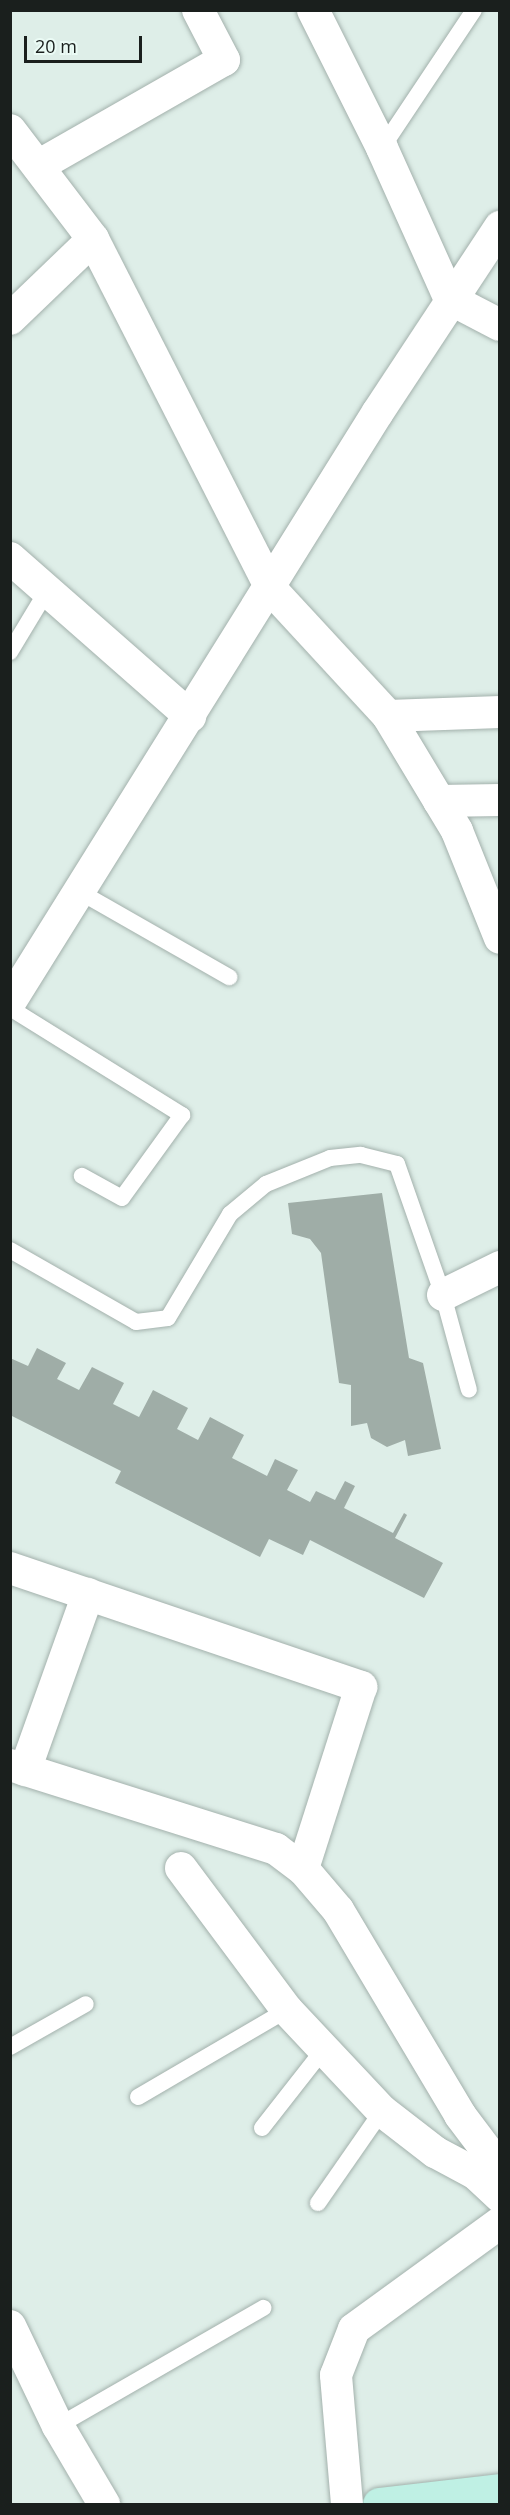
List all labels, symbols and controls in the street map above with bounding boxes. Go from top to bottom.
scale bar [27,24,146,62]
text: 20 m [35,34,77,58]

